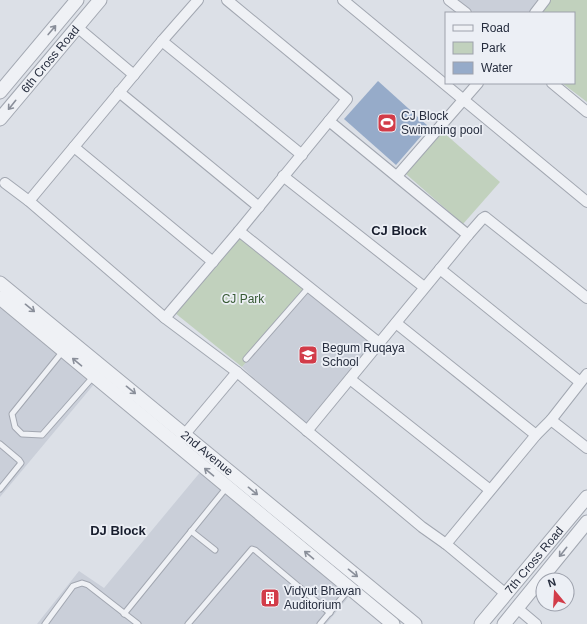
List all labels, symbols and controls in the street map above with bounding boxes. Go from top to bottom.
legend [445,12,575,84]
text: Road [481,21,510,35]
street label: 6th Cross Road [18,23,82,96]
one-way arrow [47,24,56,35]
text: Park [481,41,507,55]
text: Water [481,61,513,75]
one-way arrow [7,99,16,110]
place label: CJ Block Swimming pool [401,109,482,137]
sports icon: CJ Block Swimming pool [376,112,398,134]
district label: CJ Block [371,223,428,238]
park label: CJ Park [222,292,265,306]
one-way arrow [25,303,36,312]
place label: Begum Ruqaya School [322,341,405,369]
school or university icon: Begum Ruqaya School [297,344,319,366]
one-way arrow [72,357,82,366]
one-way arrow [125,386,136,395]
street label: 2nd Avenue [178,428,236,479]
one-way arrow [204,467,215,476]
one-way arrow [247,486,258,495]
district label: DJ Block [90,523,147,538]
street label: 7th Cross Road [502,524,566,597]
one-way arrow [558,547,567,558]
one-way arrow [304,550,315,559]
one-way arrow [348,569,358,578]
north arrow [535,572,575,612]
text: N [546,576,558,589]
place label: Vidyut Bhavan Auditorium [284,584,361,612]
building icon: Vidyut Bhavan Auditorium [259,587,281,609]

